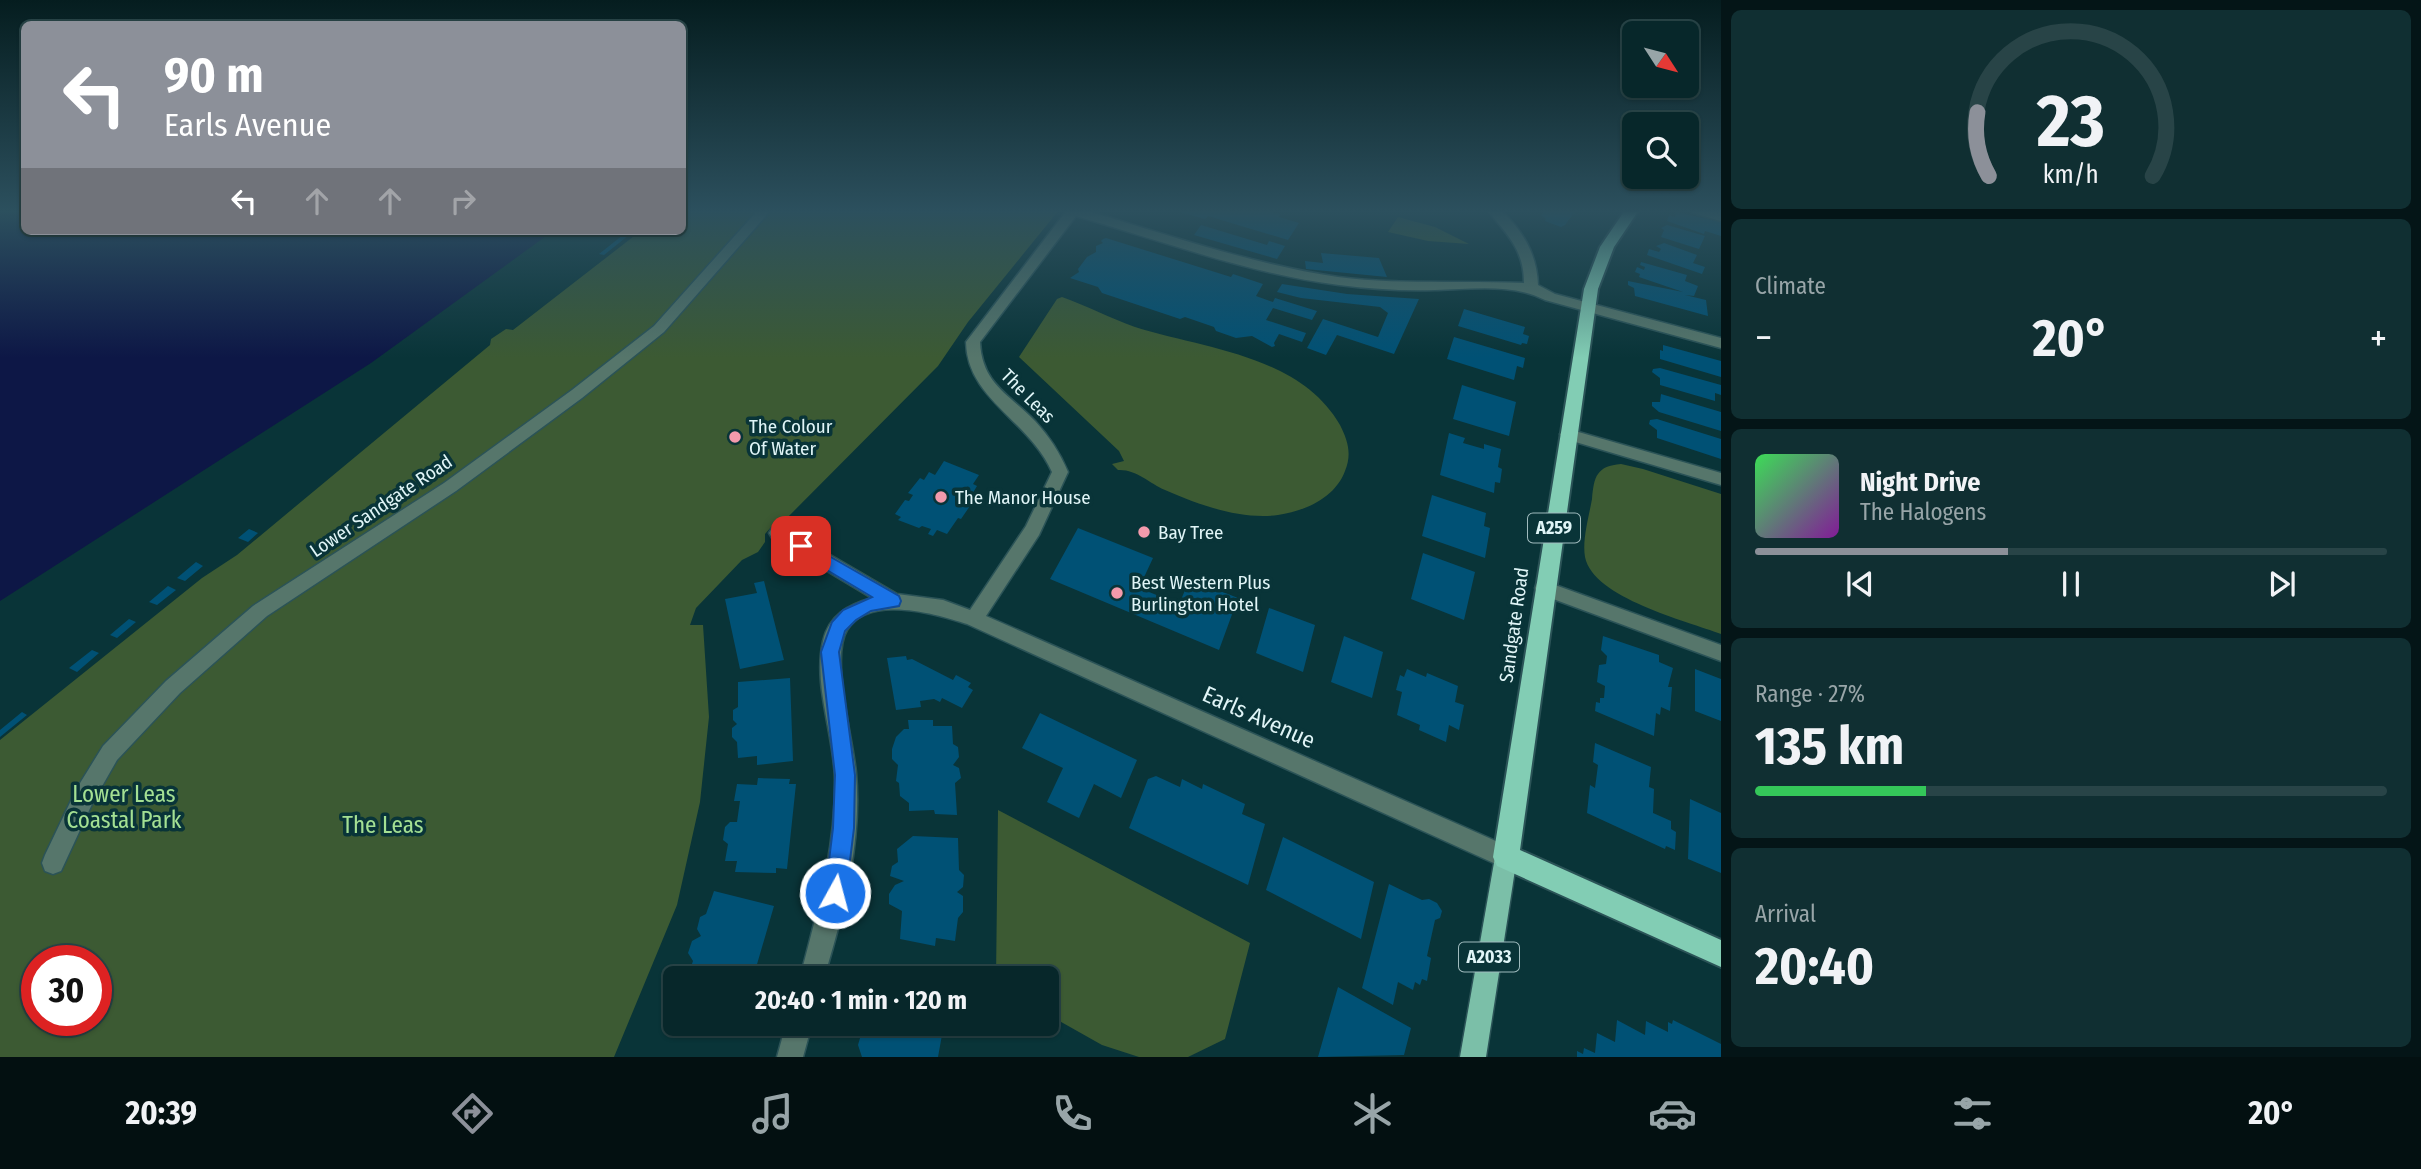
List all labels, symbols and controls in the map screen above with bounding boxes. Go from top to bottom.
north arrow [1622,21,1699,98]
map controls [1622,21,1699,189]
text: 90 m [164,46,264,105]
icon: left [49,49,140,140]
text: 23 [2036,78,2105,165]
text: Earls Avenue [164,106,331,144]
button: search [1622,112,1699,189]
text: km/h [2043,160,2099,190]
icon: left [225,182,263,220]
icon: ahead [298,182,336,220]
icon: ahead [371,182,409,220]
icon: right [444,182,482,220]
text: Climate [1755,272,1826,300]
text: 20° [2033,307,2109,370]
text: − [1755,315,1772,361]
text: + [2370,315,2387,361]
street label: The Leas [996,364,1060,428]
place label: The Colour Of Water [749,415,833,460]
marker: The Colour Of Water [727,429,743,445]
street label: Lower Sandgate Road [305,450,457,562]
text: Night Drive [1860,467,1980,498]
place label: The Manor House [955,486,1091,509]
marker: The Manor House [933,489,949,505]
text: The Halogens [1860,498,1986,526]
road number: A259 [1528,514,1580,542]
pin [771,516,831,576]
place label: Bay Tree [1158,521,1223,544]
marker: Bay Tree [1136,524,1152,540]
icon: arrive [782,527,820,565]
icon: previous [1841,565,1879,603]
icon: pause [2052,565,2090,603]
icon: next [2263,565,2301,603]
street label: Sandgate Road [1495,566,1533,684]
place label: Best Western Plus Burlington Hotel [1131,571,1270,616]
marker: Best Western Plus Burlington Hotel [1109,585,1125,601]
street label: Earls Avenue [1198,680,1320,754]
text: Range · 27% [1755,680,1865,708]
text: 135 km [1755,715,1904,778]
park label: Lower Leas Coastal Park [67,780,182,834]
park label: The Leas [342,811,424,839]
position arrow [798,856,872,930]
text: Arrival [1755,900,1816,928]
text: 20:40 [1755,935,1874,998]
road number: A2033 [1459,942,1519,972]
speed limit sign: 30 [21,945,112,1036]
text: 20:40 · 1 min · 120 m [755,985,967,1016]
icon: directions [448,1089,497,1138]
icon: music [748,1089,797,1138]
icon: phone [1048,1089,1097,1138]
icon: climate [1348,1089,1397,1138]
icon: car [1648,1089,1697,1138]
icon: filters [1948,1089,1997,1138]
text: 20:39 [126,1094,197,1132]
text: 20° [2248,1094,2295,1132]

